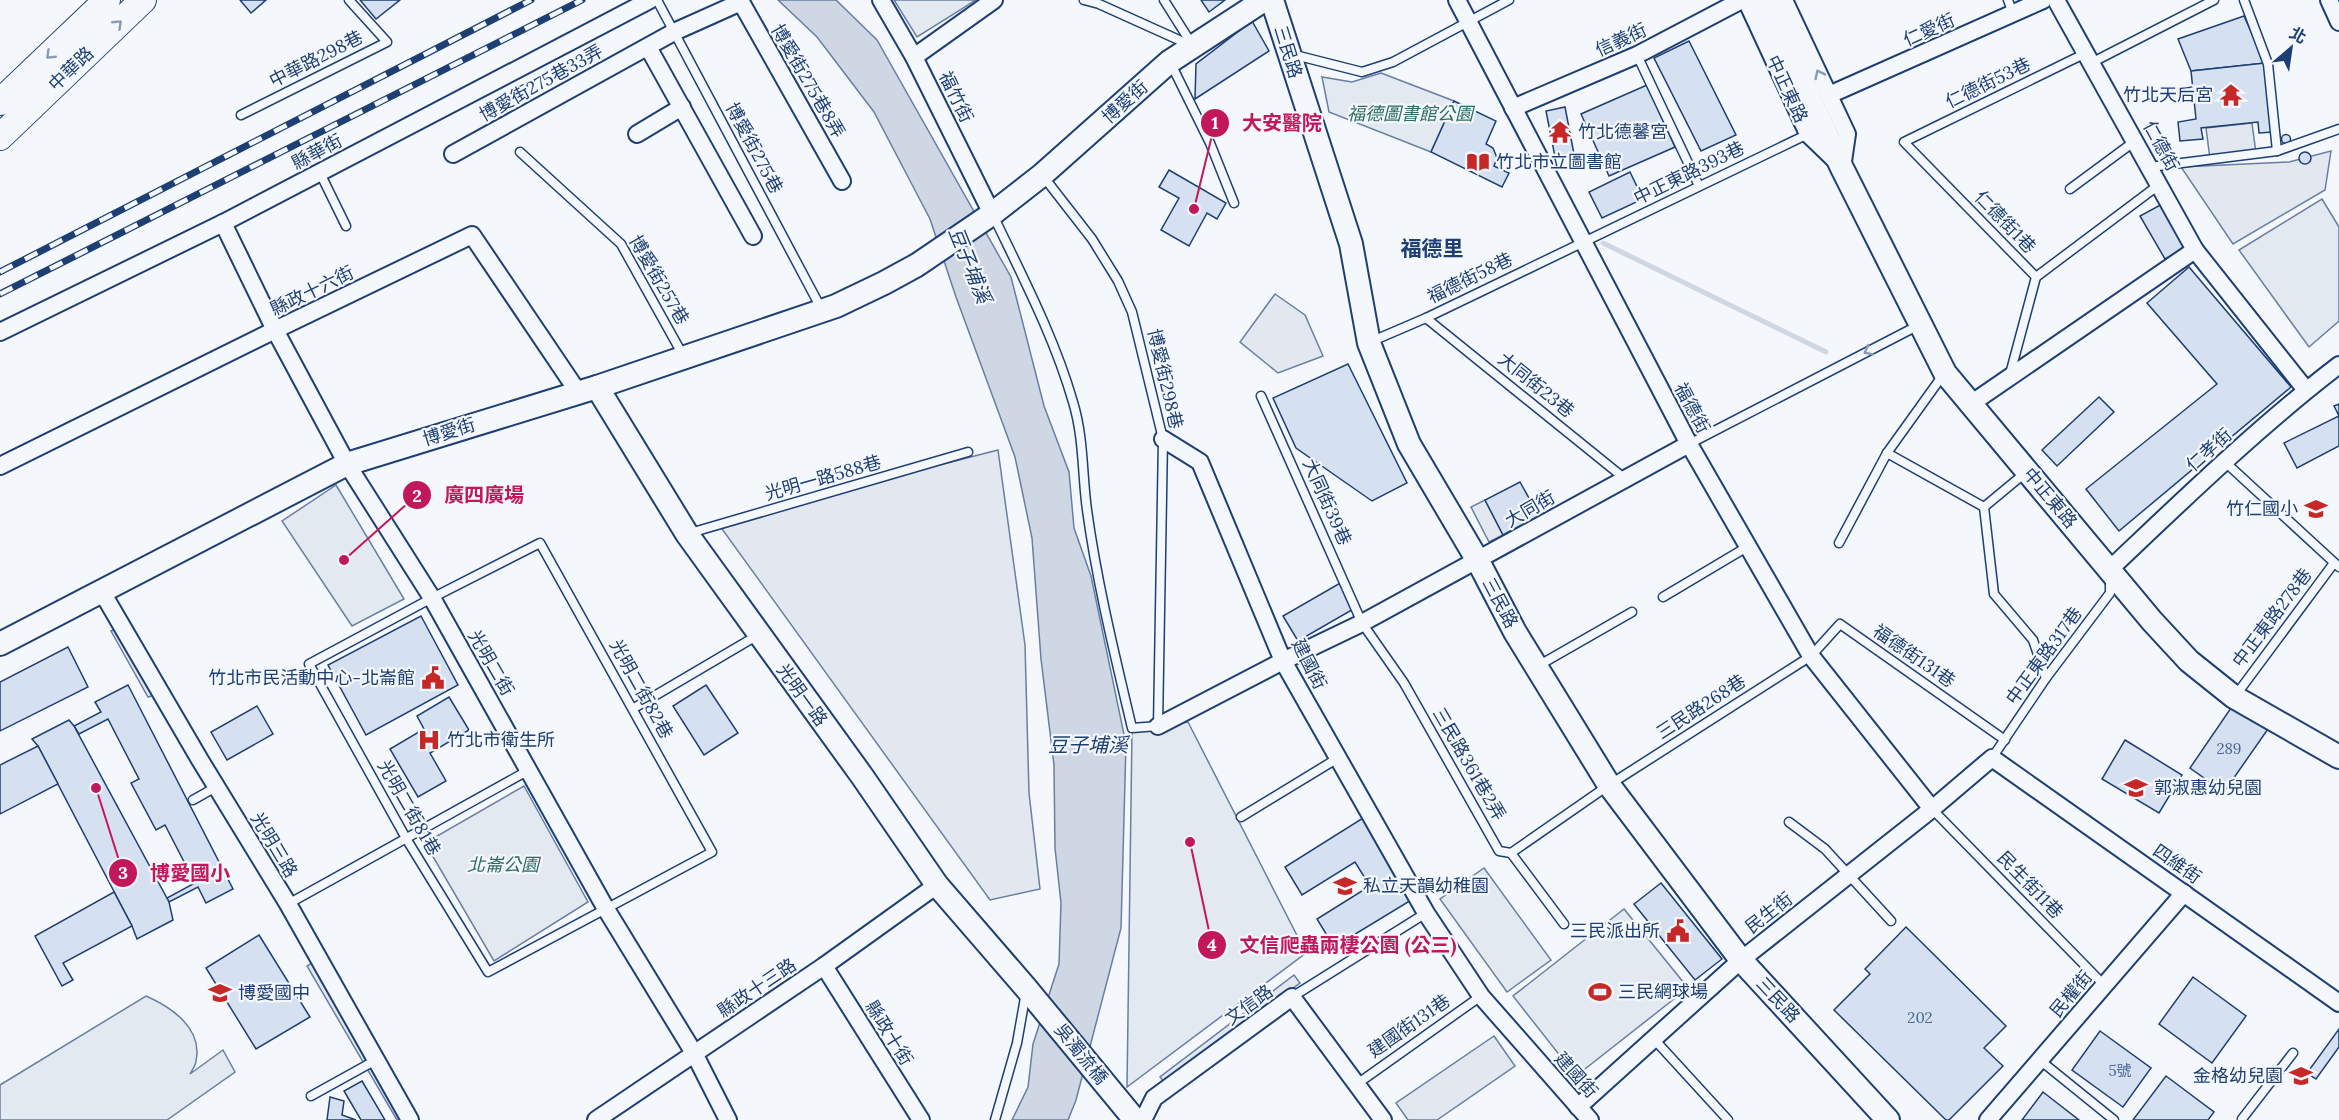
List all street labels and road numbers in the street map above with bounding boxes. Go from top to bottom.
street label: 仁愛街 [1899,8,1958,51]
street label: 信義街 [1591,18,1650,61]
street label: 博愛街275巷8弄 [767,20,850,142]
street label: 三民路 [1270,23,1307,81]
street label: 中華路298巷 [265,25,367,92]
street label: 博愛街275巷33弄 [475,39,607,126]
street label: 中華路 [43,42,98,96]
street label: 中正東路 [1762,51,1813,126]
street label: 仁德街53巷 [1941,52,2034,113]
street label: 福竹街 [934,67,979,126]
street label: 博愛街 [1097,75,1152,128]
street label: 博愛街275巷 [721,98,788,197]
street label: 仁德街 [2138,117,2185,175]
street label: 縣華街 [288,129,346,174]
street label: 中正東路393巷 [1630,136,1748,209]
street label: 仁德街1巷 [1970,185,2041,258]
street label: 博愛街257巷 [625,231,694,329]
street label: 福德街58巷 [1423,247,1516,308]
street label: 縣政十六街 [266,260,357,321]
street label: 博愛街298巷 [1143,327,1188,431]
street label: 大同街23巷 [1494,347,1579,422]
street label: 福德街 [1670,379,1715,437]
street label: 博愛街 [420,413,478,450]
street label: 仁孝街 [2181,423,2236,476]
street label: 光明一路588巷 [762,450,884,505]
street label: 大同街39巷 [1298,455,1357,549]
street label: 中正東路 [2018,463,2082,533]
street label: 大同街 [1501,485,1559,532]
street label: 中正東路278巷 [2227,564,2316,672]
street label: 三民路 [1478,574,1523,632]
street label: 中正東路317巷 [2001,602,2087,709]
street label: 福德街131巷 [1869,619,1960,692]
street label: 光明二街 [463,626,519,700]
street label: 建國街 [1287,634,1332,693]
street label: 光明二街82巷 [605,635,678,742]
street label: 光明一路 [772,659,833,731]
street label: 三民路268巷 [1652,669,1750,744]
street label: 三民路361巷2弄 [1428,703,1511,824]
street label: 光明二街81巷 [373,756,446,860]
street label: 光明三路 [246,808,303,882]
street label: 四維街 [2149,839,2206,888]
street label: 民生街11巷 [1993,846,2068,923]
street label: 民生街 [1740,887,1797,938]
street label: 縣政十三路 [713,953,800,1022]
street label: 民權街 [2044,966,2097,1022]
street label: 三民路 [1752,972,1805,1027]
street label: 文信路 [1220,979,1277,1030]
street label: 建國街131巷 [1363,989,1454,1062]
street label: 縣政十街 [861,996,918,1069]
street label: 吳濁流橋 [1050,1018,1113,1089]
street label: 建國街 [1550,1047,1603,1102]

